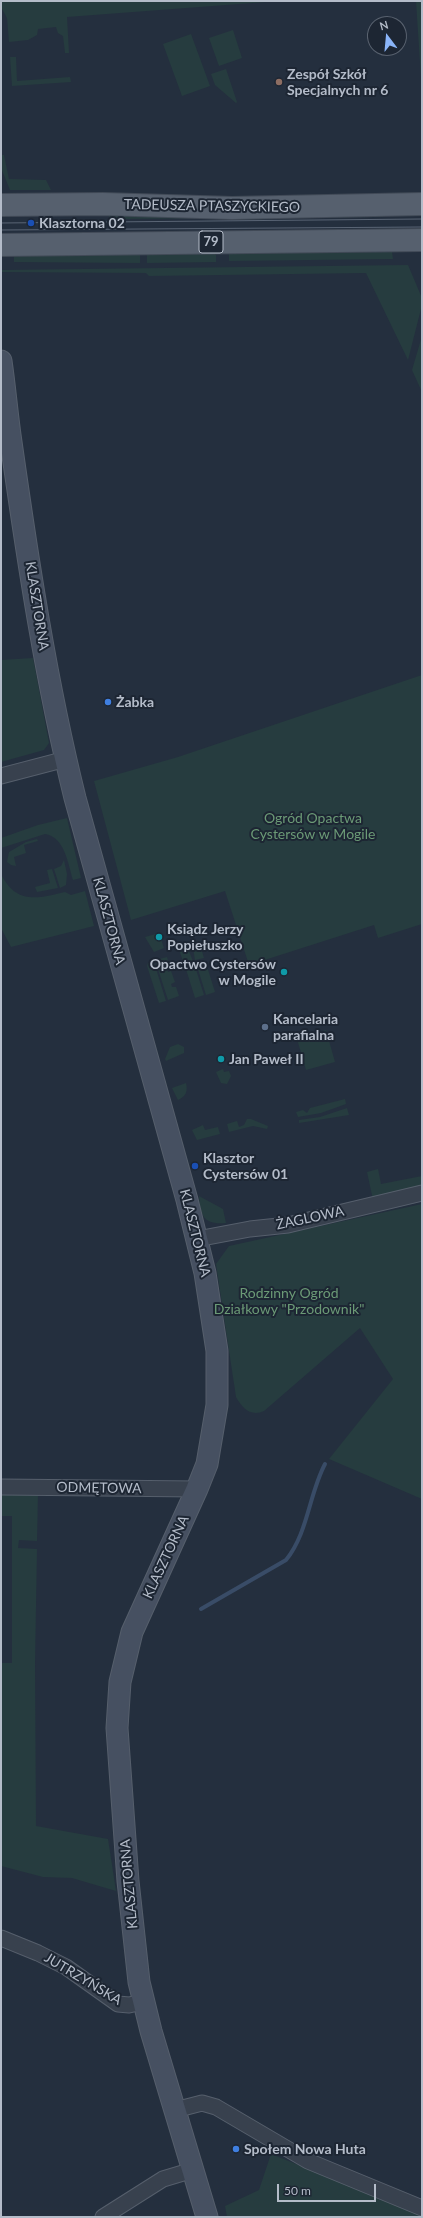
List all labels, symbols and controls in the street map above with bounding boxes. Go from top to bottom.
north arrow [367,16,407,56]
text: N [378,18,390,32]
place label: Zespół Szkół Specjalnych nr 6 [287,66,388,98]
marker: Zespół Szkół Specjalnych nr 6 [274,77,284,87]
street label: TADEUSZA PTASZYCKIEGO [124,196,300,216]
place label: Klasztorna 02 [39,215,125,231]
marker: Klasztorna 02 [26,218,36,228]
road number: 79 [199,231,223,253]
street label: KLASZTORNA [22,560,52,652]
place label: Żabka [116,694,154,710]
marker: Żabka [103,697,113,707]
park label: Ogród Opactwa Cystersów w Mogile [251,810,375,842]
street label: KLASZTORNA [89,875,129,967]
place label: Ksiądz Jerzy Popiełuszko [167,921,243,954]
marker: Ksiądz Jerzy Popiełuszko [154,932,164,942]
place label: Opactwo Cystersów w Mogile [150,956,276,988]
marker: Opactwo Cystersów w Mogile [279,967,289,977]
place label: Kancelaria parafialna [273,1011,338,1044]
marker: Kancelaria parafialna [260,1022,270,1032]
place label: Jan Paweł II [229,1051,304,1067]
marker: Jan Paweł II [216,1054,226,1064]
place label: Klasztor Cystersów 01 [203,1150,288,1182]
marker: Klasztor Cystersów 01 [190,1161,200,1171]
street label: KLASZTORNA [176,1187,214,1279]
street label: ŻAGLOWA [274,1203,346,1233]
park label: Rodzinny Ogród Działkowy "Przodownik" [214,1285,364,1318]
street label: ODMĘTOWA [56,1479,142,1497]
street label: KLASZTORNA [139,1513,193,1601]
street label: KLASZTORNA [117,1838,141,1930]
street label: JUTRZYŃSKA [41,1949,125,2009]
place label: Społem Nowa Huta [244,2141,366,2157]
marker: Społem Nowa Huta [231,2144,241,2154]
scale bar [279,2176,378,2202]
text: 50 m [284,2183,311,2198]

